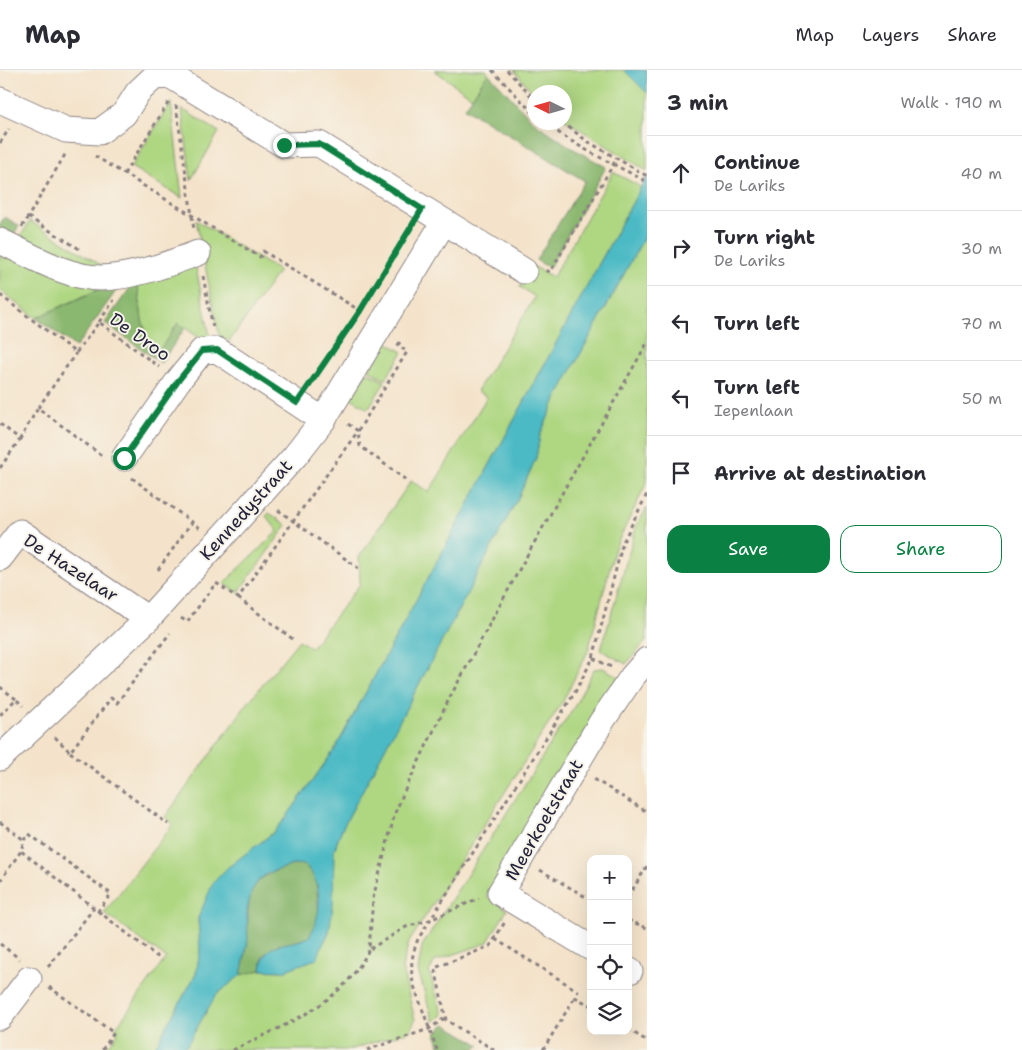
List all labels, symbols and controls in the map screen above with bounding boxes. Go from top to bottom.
text: Map [25,19,81,51]
text: Map [796,23,834,47]
text: Layers [862,23,919,47]
text: Share [947,23,997,47]
north arrow [527,85,572,130]
text: 3 min [667,89,728,117]
text: Walk · 190 m [900,92,1002,113]
route end [273,134,296,157]
text: Continue [714,150,800,175]
icon: ahead [667,159,695,187]
text: 40 m [960,163,1002,184]
text: De Lariks [714,175,785,196]
text: Turn right [714,225,815,250]
icon: right [667,234,695,262]
text: 30 m [961,238,1002,259]
text: De Lariks [714,250,785,271]
street label: De Droo [105,307,175,367]
icon: left [667,309,695,337]
text: Turn left [714,311,800,336]
text: 70 m [961,313,1002,334]
text: Turn left [714,375,800,400]
icon: left [667,384,695,412]
text: 50 m [962,388,1002,409]
text: Iepenlaan [714,400,793,421]
route start [113,447,136,470]
street label: Kennedystraat [194,454,298,566]
icon: arrive [667,459,695,487]
text: Arrive at destination [714,461,926,486]
button: Save [667,525,830,573]
button: Share [840,525,1002,573]
street label: De Hazelaar [19,528,123,608]
street label: Meerkoetstraat [499,755,589,885]
map controls [587,855,632,1035]
button: + [587,855,632,900]
button: − [587,900,632,945]
button: locate [587,945,632,990]
button: layers [587,990,632,1035]

